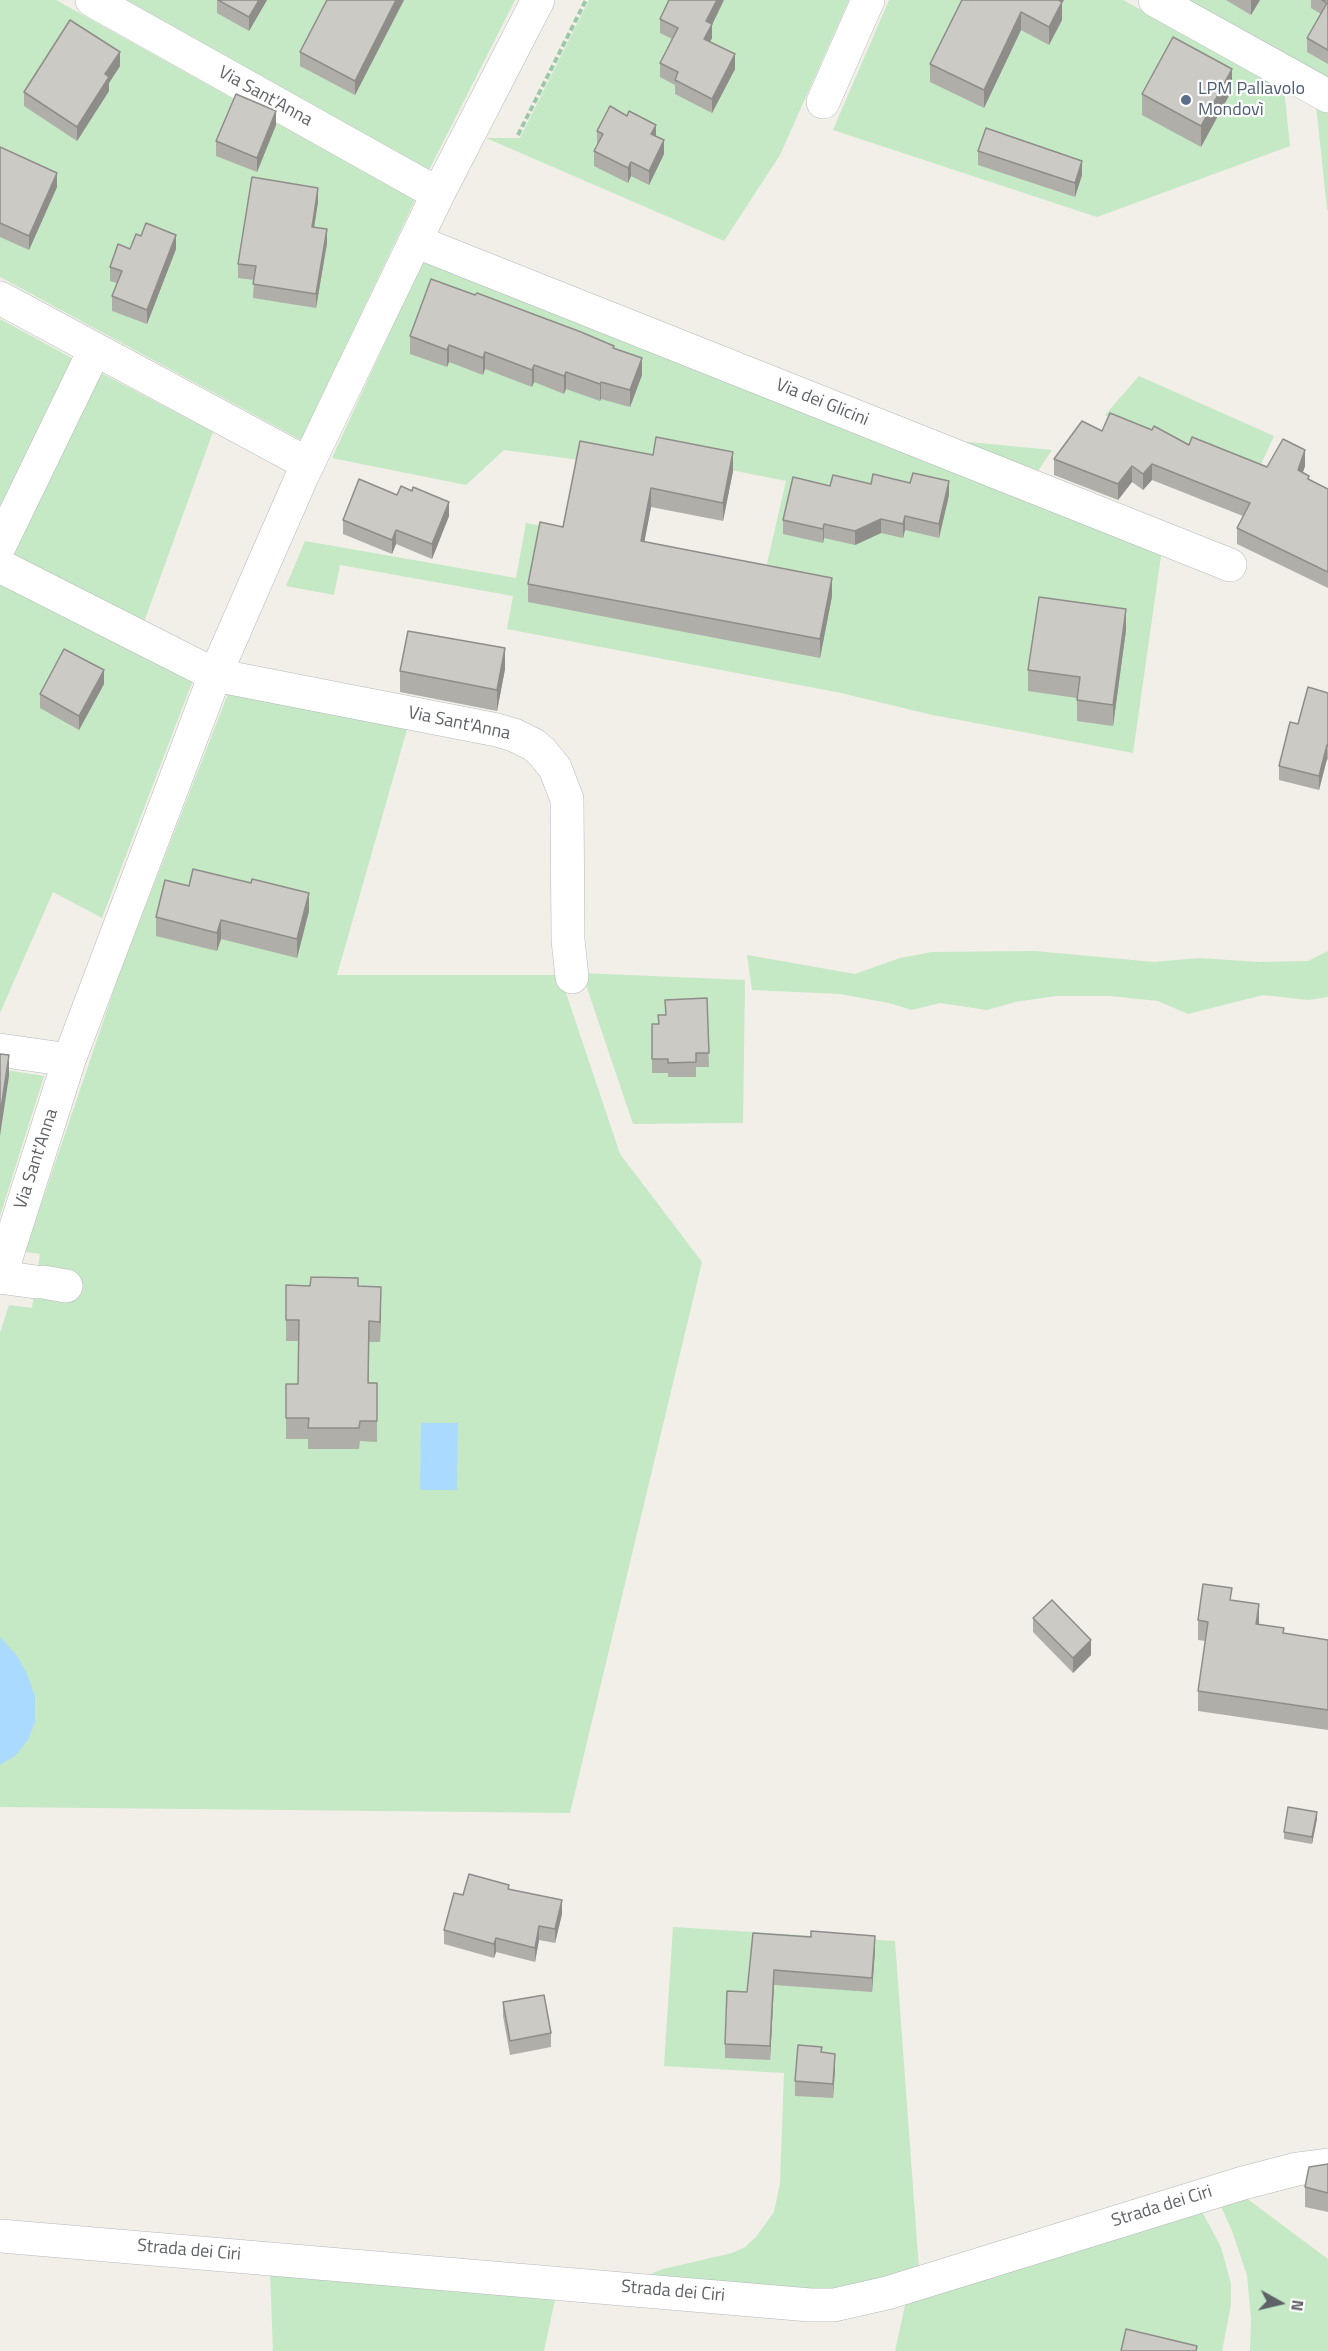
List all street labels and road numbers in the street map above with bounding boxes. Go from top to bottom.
street label: Via Sant'Anna [214,62,316,132]
street label: Via dei Glicini [772,375,872,431]
street label: Via Sant'Anna [406,703,512,745]
street label: Via Sant'Anna [11,1106,63,1212]
street label: Strada dei Ciri [1109,2181,1215,2233]
street label: Strada dei Ciri [136,2236,242,2266]
street label: Strada dei Ciri [620,2277,726,2307]

